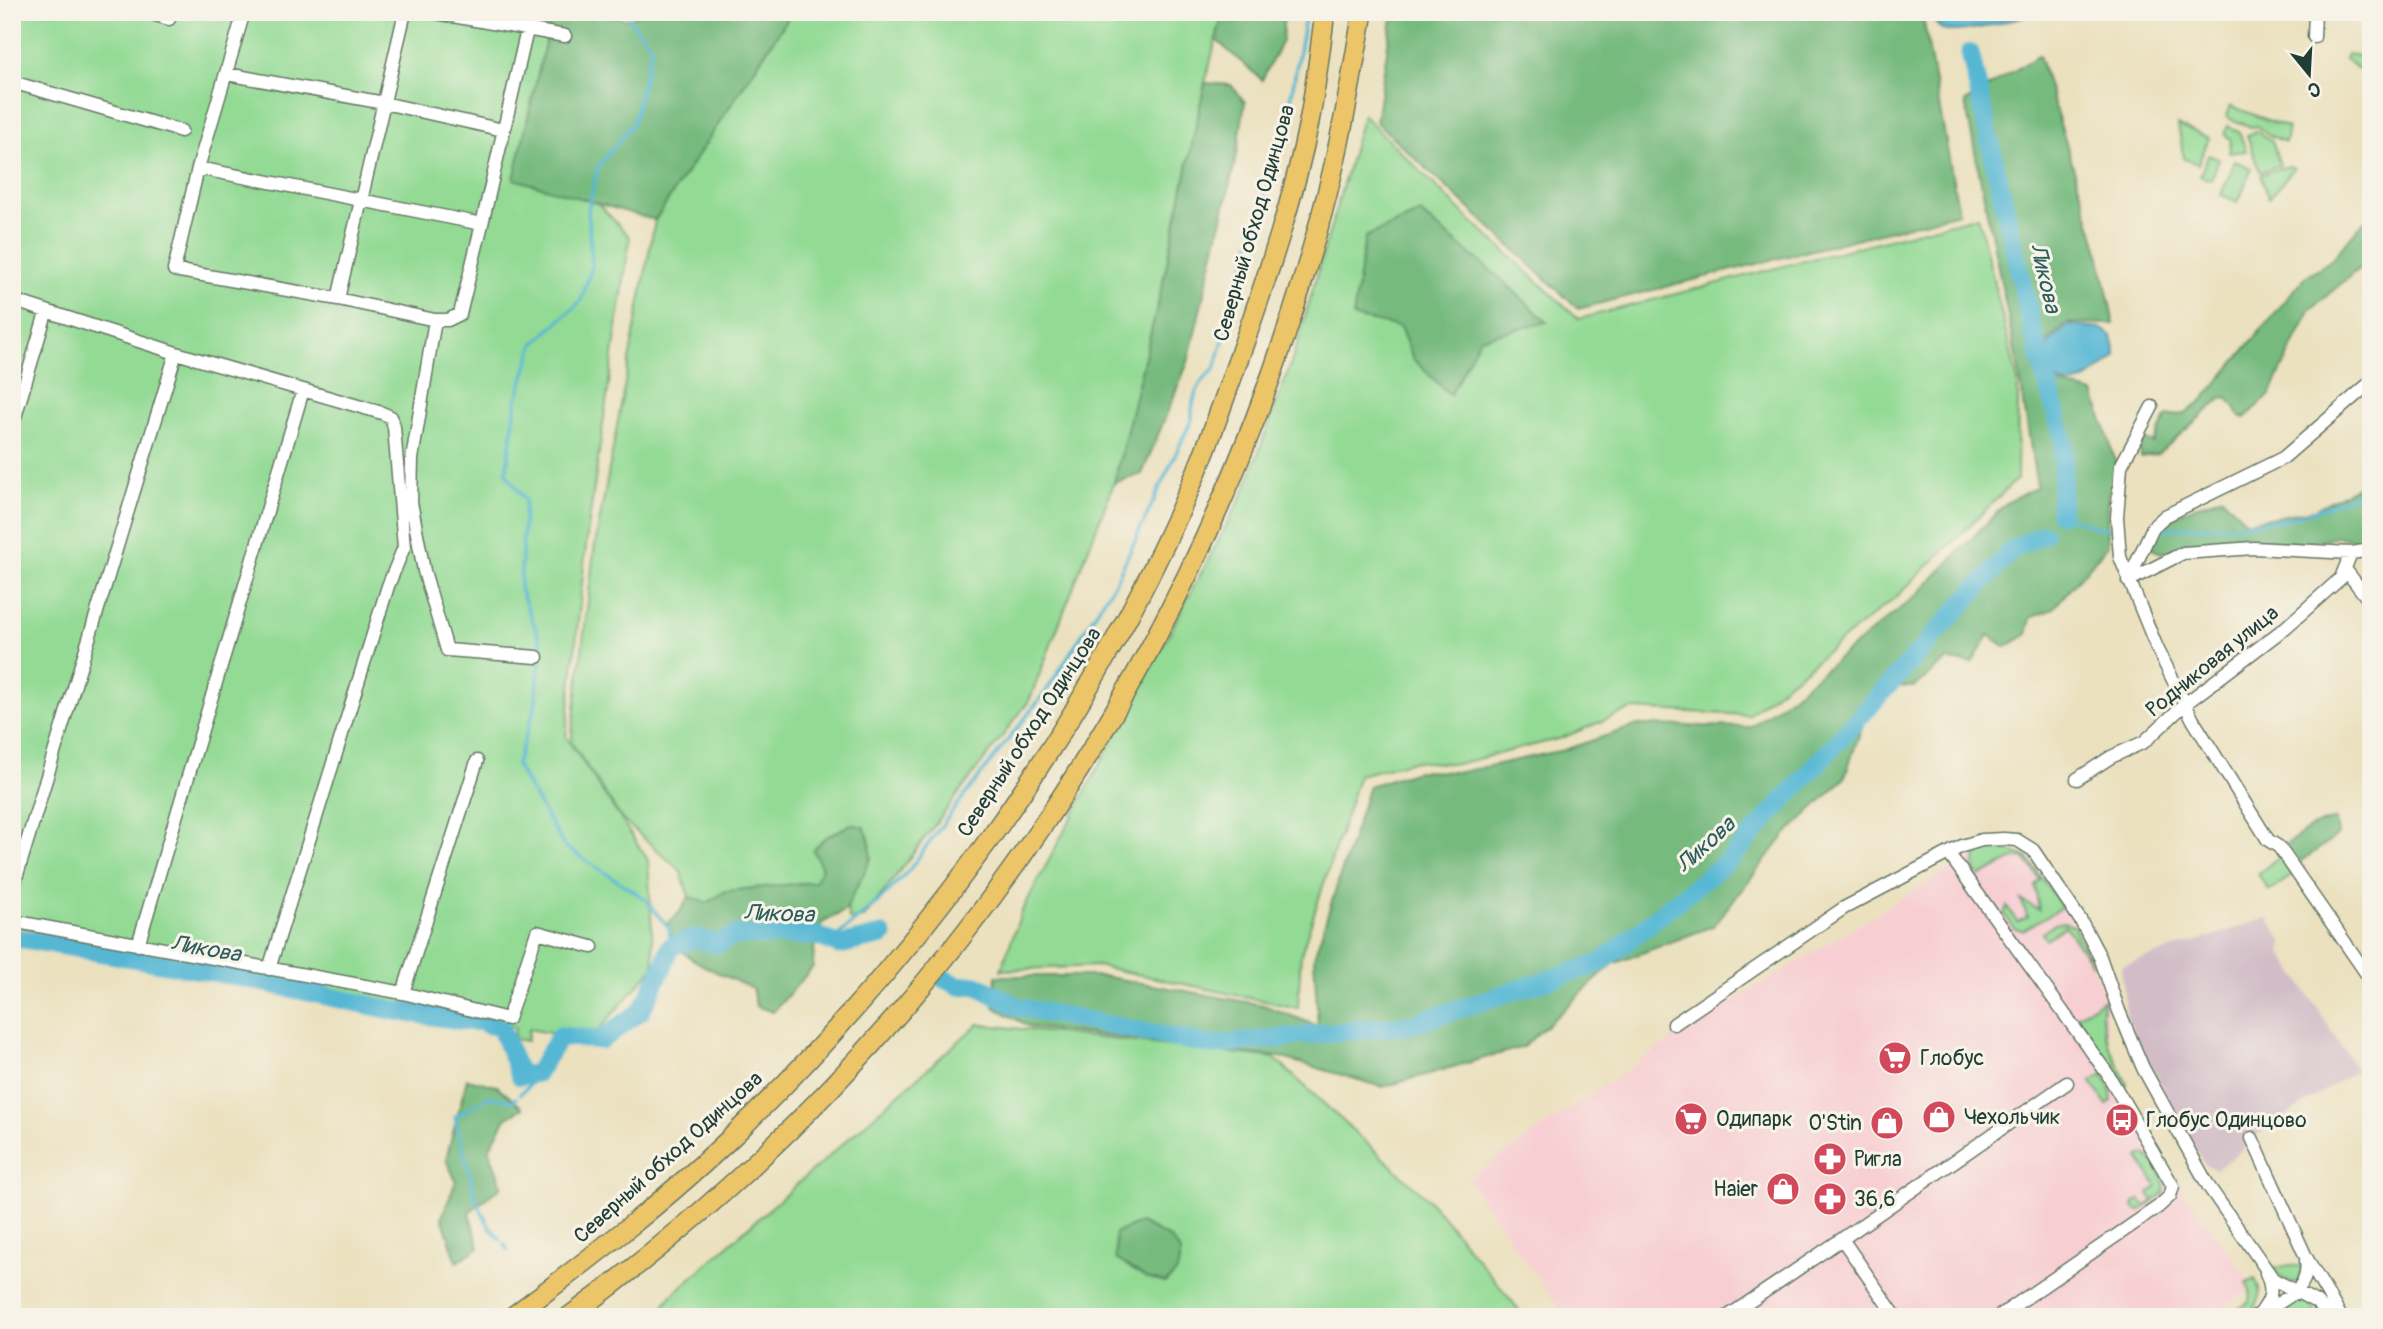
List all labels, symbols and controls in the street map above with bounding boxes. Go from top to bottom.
north arrow [2274,38,2344,108]
text: С [2304,76,2323,103]
street label: Северный обход Одинцова [1208,102,1301,345]
water label: Ликова [2023,241,2068,317]
street label: Родниковая улица [2140,600,2284,723]
street label: Северный обход Одинцова [951,622,1107,842]
water label: Ликова [1670,809,1742,879]
water label: Ликова [743,898,816,929]
water label: Ликова [169,928,244,969]
supermarket icon: Глобус [1876,1039,1914,1077]
place label: Глобус [1920,1045,1984,1072]
street label: Северный обход Одинцова [568,1065,768,1249]
shop icon: Чехольчик [1920,1098,1958,1136]
supermarket icon: Одипарк [1672,1100,1710,1138]
bus stop icon: Глобус Одинцово [2103,1101,2141,1139]
shop icon: O'Stin [1868,1104,1906,1142]
place label: Чехольчик [1964,1104,2060,1131]
place label: Одипарк [1716,1106,1793,1133]
place label: Глобус Одинцово [2146,1107,2306,1134]
place label: O'Stin [1808,1110,1862,1137]
pharmacy icon: Ригла [1811,1140,1849,1178]
place label: Ригла [1854,1146,1902,1173]
shop icon: Haier [1764,1170,1802,1208]
place label: Haier [1713,1176,1758,1203]
pharmacy icon: 36,6 [1811,1180,1849,1218]
place label: 36,6 [1854,1186,1896,1213]

